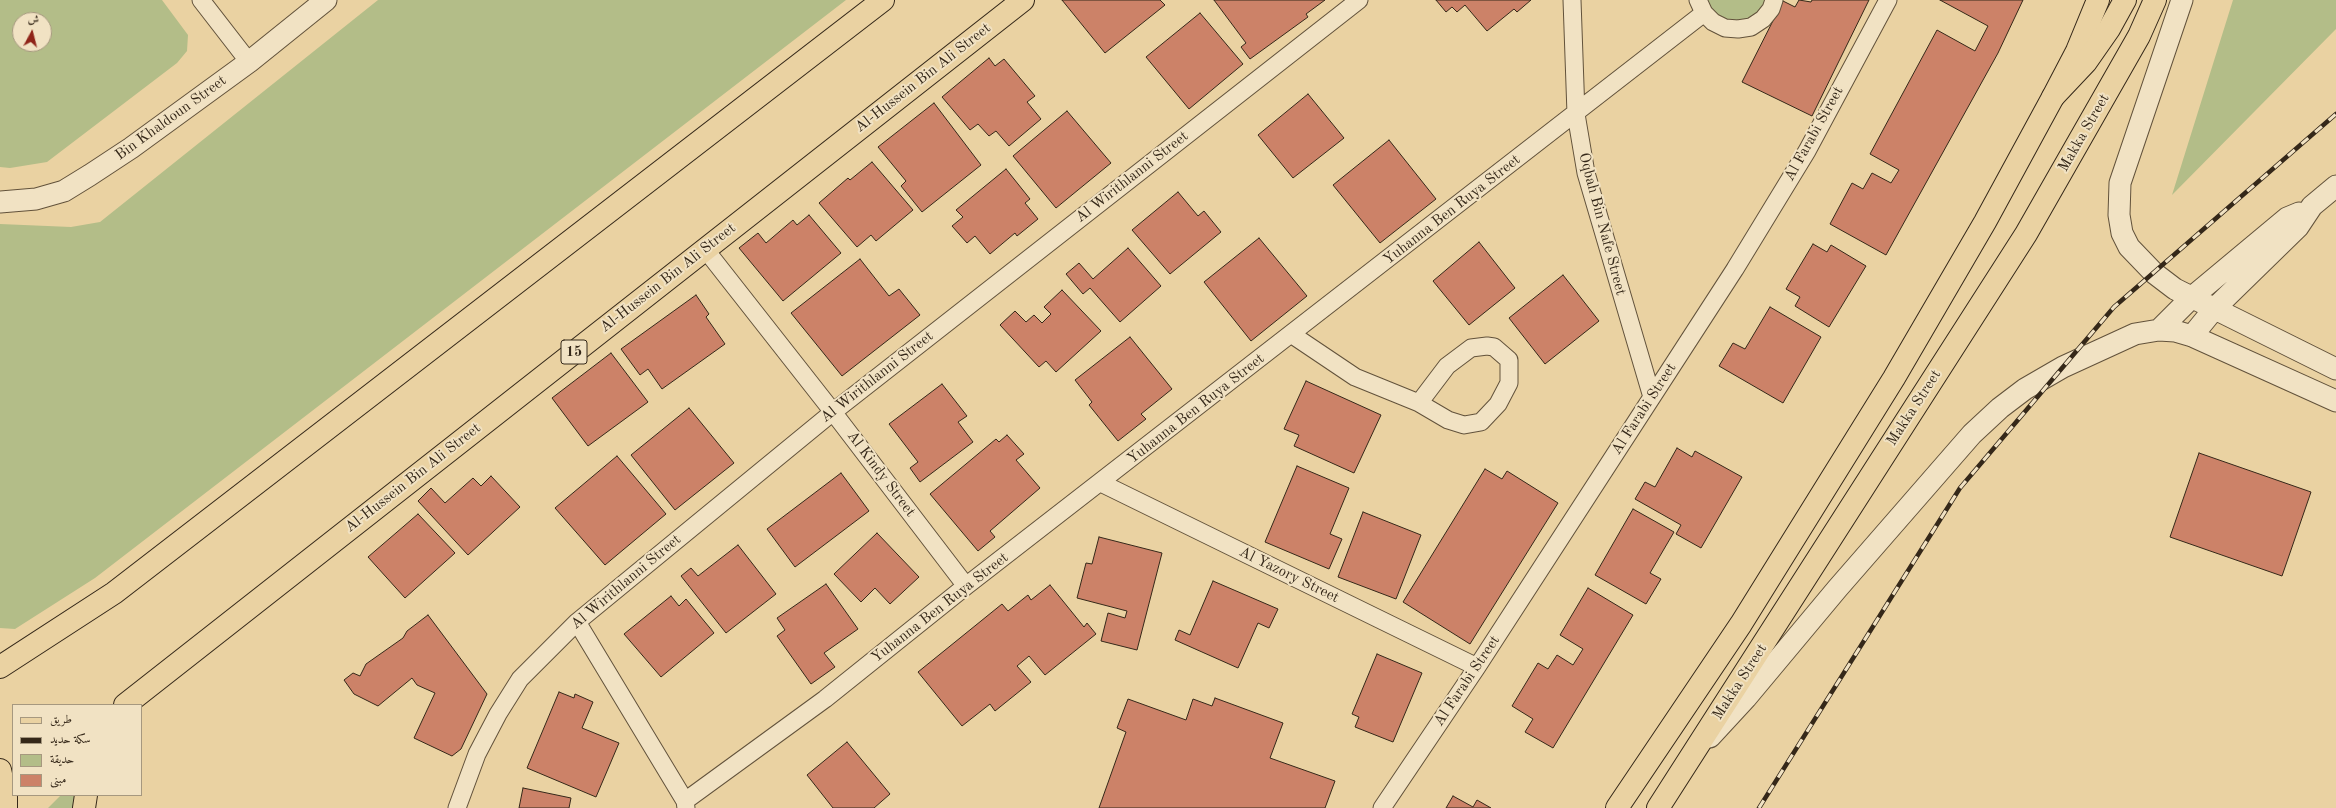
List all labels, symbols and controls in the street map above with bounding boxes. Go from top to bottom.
north arrow [12,12,52,52]
text: ش [27,14,39,27]
street label: Al-Hussein Bin Ali Street [852,19,994,137]
street label: Bin Khaldoun Street [112,72,230,164]
street label: Al Farabi Street [1781,83,1847,185]
street label: Makka Street [2054,91,2114,175]
street label: Al Wirithlanni Street [1072,127,1192,227]
street label: Yuhanna Ben Ruya Street [1380,151,1524,269]
street label: Oqbah Bin Nafe Street [1574,151,1630,297]
street label: Al-Hussein Bin Ali Street [597,219,739,337]
street label: Al Wirithlanni Street [817,327,937,427]
road number: 15 [561,340,587,364]
street label: Yuhanna Ben Ruya Street [1124,350,1268,468]
street label: Al Farabi Street [1608,360,1680,458]
street label: Makka Street [1883,367,1945,449]
street label: Al-Hussein Bin Ali Street [342,419,484,537]
street label: Al Kindy Street [843,427,919,521]
street label: Al Wirithlanni Street [567,531,685,633]
street label: Al Yazory Street [1236,543,1342,607]
street label: Yuhanna Ben Ruya Street [868,549,1012,667]
street label: Al Farabi Street [1430,632,1504,730]
street label: Makka Street [1709,641,1771,723]
legend [12,704,142,796]
text: طريق [50,714,72,726]
text: سكة حديد [50,734,91,746]
text: حديقة [50,754,74,766]
text: مبنى [50,774,66,786]

